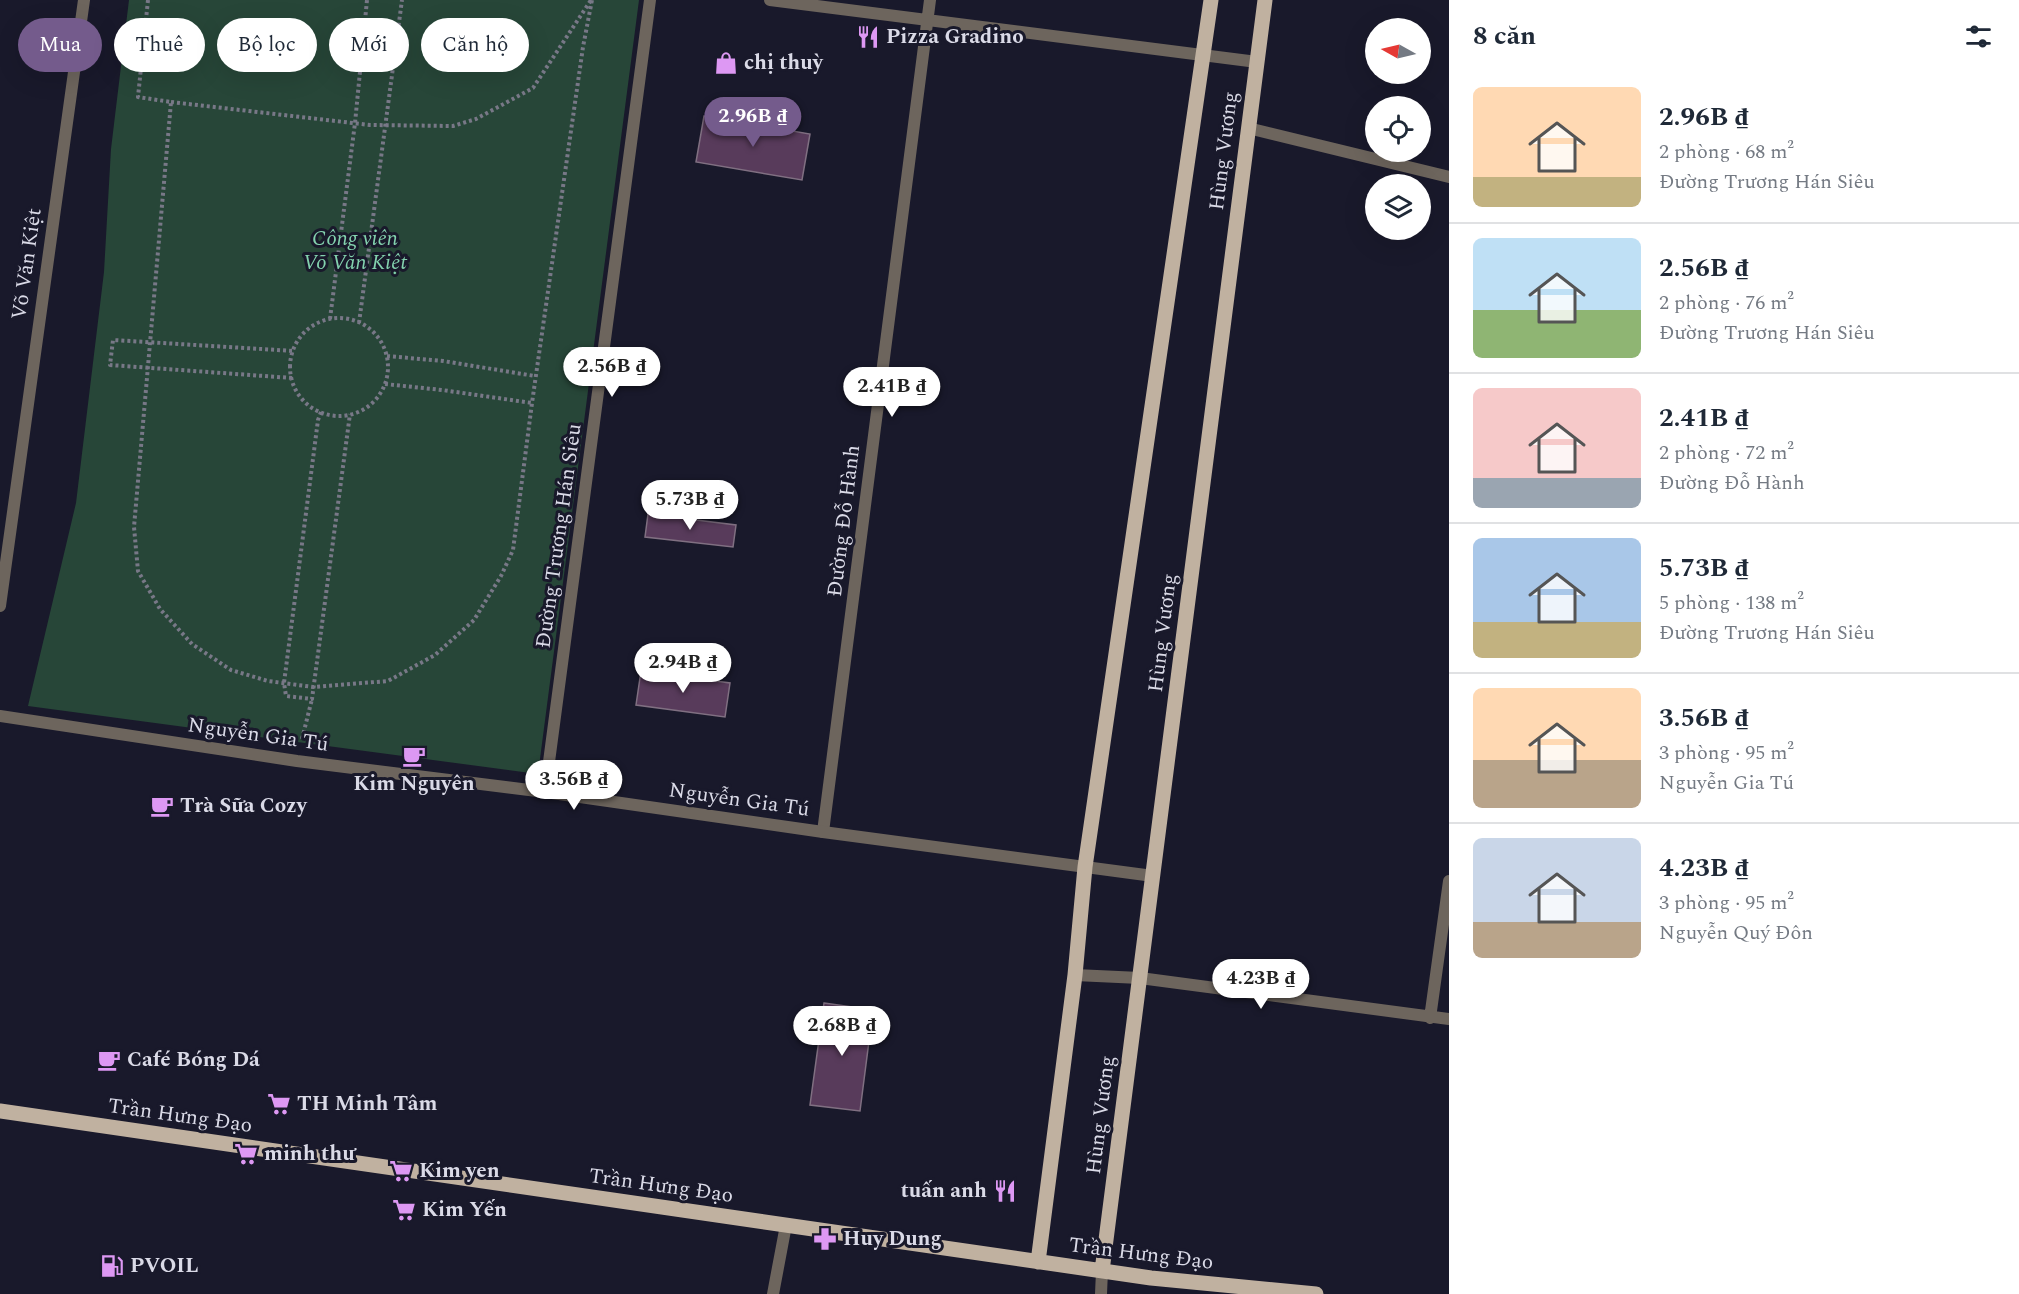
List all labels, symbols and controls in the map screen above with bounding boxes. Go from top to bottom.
text: 8 căn [1473,16,1536,56]
chip: Mua [18,18,102,72]
chip: Thuê [114,18,205,72]
chip: Bộ lọc [217,18,317,72]
chip: Mới [329,18,409,72]
chip: Căn hộ [421,18,529,72]
north arrow [1365,18,1431,84]
map controls [1365,18,1431,240]
icon: filters [1962,20,1995,53]
place label: Pizza Gradino [886,21,1024,53]
restaurant icon: Pizza Gradino [855,24,881,50]
place label: chị thuỳ [744,47,824,79]
shop icon: chị thuỳ [713,50,739,76]
street label: Hùng Vương [1201,90,1247,212]
button: locate [1365,96,1431,162]
pin: 2.96B ₫ [698,97,808,148]
text: 2.96B ₫ [1659,97,1749,137]
text: 2.96B ₫ [718,101,788,131]
icon: home [1521,111,1593,183]
text: 2 phòng · 68 m² [1659,137,1794,167]
text: Đường Trương Hán Siêu [1659,167,1875,197]
button: layers [1365,174,1431,240]
street label: Võ Văn Kiệt [3,206,51,322]
park label: Công viên Võ Văn Kiệt [303,223,407,279]
text: 2.56B ₫ [1659,248,1749,288]
icon: home [1521,262,1593,334]
text: 2 phòng · 76 m² [1659,288,1794,318]
text: Đường Trương Hán Siêu [1659,318,1875,348]
pin: 2.56B ₫ [557,347,667,398]
text: 2.56B ₫ [577,351,647,381]
pin: 2.41B ₫ [837,367,947,418]
text: 2.41B ₫ [857,371,927,401]
text: 2.41B ₫ [1659,398,1749,438]
icon: home [1521,412,1593,484]
street label: Đường Trương Hán Siêu [527,421,591,650]
text: 2 phòng · 72 m² [1659,438,1794,468]
street label: Đường Đỗ Hành [819,443,869,599]
text: Đường Đỗ Hành [1659,468,1805,498]
pin: 5.73B ₫ [635,480,745,531]
text: 5.73B ₫ [655,484,725,514]
text: 5.73B ₫ [1659,548,1749,588]
icon: home [1521,562,1593,634]
street label: Hùng Vương [1140,572,1186,694]
text: 5 phòng · 138 m² [1659,588,1804,618]
text: Đường Trương Hán Siêu [1659,618,1875,648]
pin: 2.94B ₫ [628,643,738,694]
text: 2.94B ₫ [648,647,718,677]
text: 3.56B ₫ [1659,698,1749,738]
street label: Nguyễn Gia Tú [186,709,331,761]
icon: home [1521,712,1593,784]
text: 3 phòng · 95 m² [1659,738,1794,768]
cafe icon: Kim Nguyên [401,743,427,769]
pin: 3.56B ₫ [519,760,629,811]
text: 3.56B ₫ [539,764,609,794]
place label: Kim Nguyên [353,768,475,800]
text: Nguyễn Gia Tú [1659,768,1794,798]
street label: Nguyễn Gia Tú [667,774,812,826]
place label: Trà Sữa Cozy [180,790,308,822]
cafe icon: Trà Sữa Cozy [149,793,175,819]
text: 4.23B ₫ [1659,848,1749,888]
icon: home [1521,862,1593,934]
text: 3 phòng · 95 m² [1659,888,1794,918]
text: Nguyễn Quý Đôn [1659,918,1813,948]
pin: 4.23B ₫ [1206,959,1316,1010]
text: 4.23B ₫ [1226,963,1296,993]
pin: 2.68B ₫ [787,1006,897,1057]
text: 2.68B ₫ [807,1010,877,1040]
place label: Café Bóng Dá [127,1044,260,1076]
cafe icon: Café Bóng Dá [96,1047,122,1073]
street label: Hùng Vương [1078,1054,1124,1176]
place label: TH Minh Tâm [297,1088,438,1120]
street label: Trần Hưng Đạo [106,1090,254,1142]
supermarket icon: TH Minh Tâm [266,1091,292,1117]
place label: minh thư [264,1138,357,1170]
supermarket icon: minh thư [233,1141,259,1167]
place label: Kim yen [419,1155,500,1187]
supermarket icon: Kim yen [388,1158,414,1184]
street label: Trần Hưng Đạo [587,1160,735,1212]
place label: tuấn anh [901,1175,987,1207]
restaurant icon: tuấn anh [992,1178,1018,1204]
place label: Kim Yến [422,1194,507,1226]
supermarket icon: Kim Yến [391,1197,417,1223]
place label: Huy Dung [843,1223,942,1255]
pharmacy icon: Huy Dung [812,1226,838,1252]
street label: Trần Hưng Đạo [1067,1229,1215,1279]
place label: PVOIL [130,1250,199,1282]
fuel station icon: PVOIL [99,1253,125,1279]

